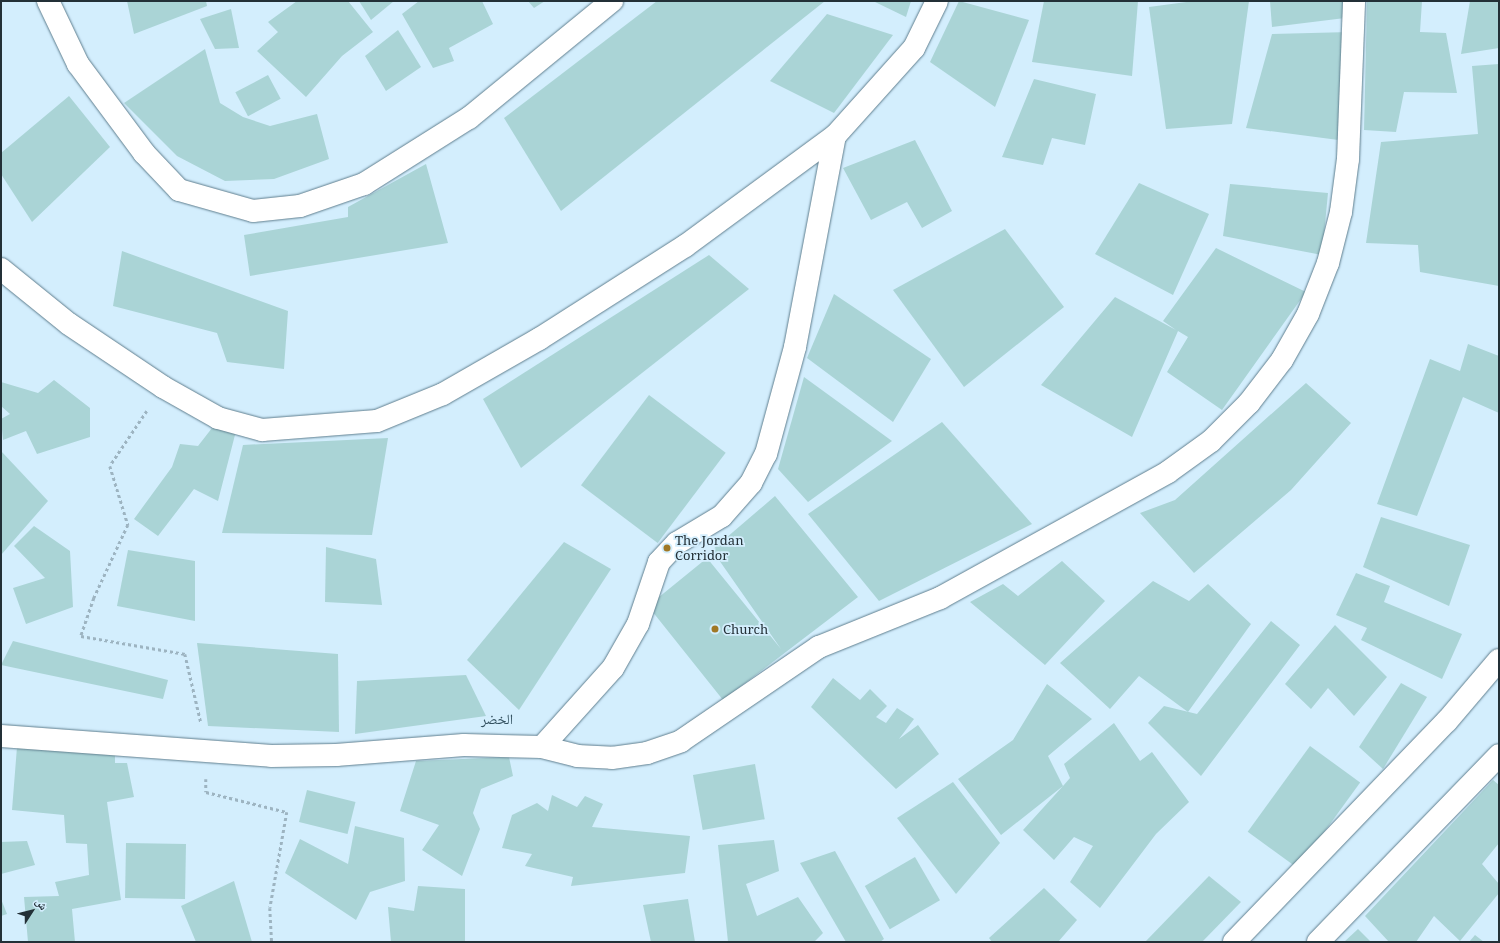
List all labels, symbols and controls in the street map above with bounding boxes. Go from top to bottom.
place label: The Jordan Corridor [675,533,744,564]
marker: The Jordan Corridor [662,543,672,553]
place label: Church [723,621,768,637]
marker: Church [710,624,720,634]
district label: الخضر [481,711,513,727]
north arrow [12,891,52,931]
text: ش [33,895,52,913]

